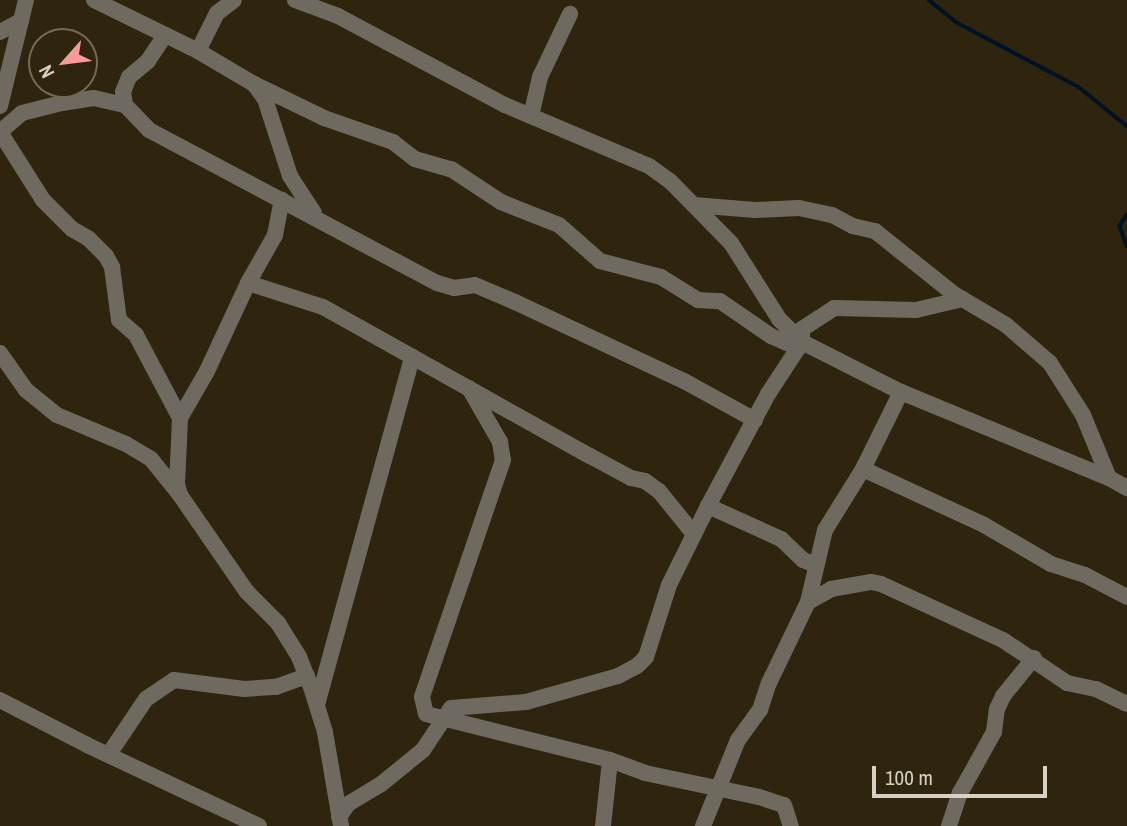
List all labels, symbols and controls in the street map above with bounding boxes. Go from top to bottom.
north arrow [28,28,98,98]
text: N [32,61,60,83]
scale bar [875,752,1050,796]
text: 100 m [885,763,933,792]

